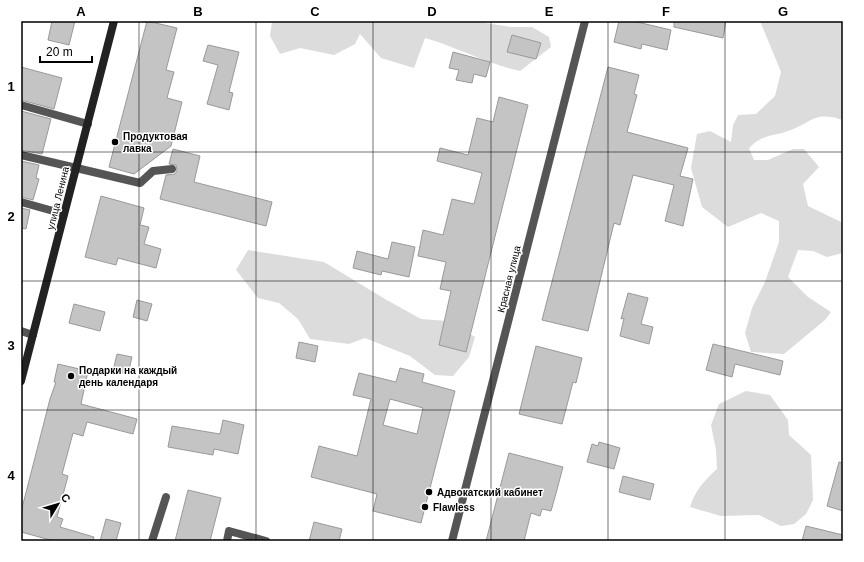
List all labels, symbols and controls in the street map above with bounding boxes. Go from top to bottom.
text: A [76,4,86,19]
text: B [193,4,203,19]
text: C [310,4,320,19]
text: D [427,4,437,19]
text: E [545,4,554,19]
text: F [662,4,670,19]
text: G [778,4,788,19]
scale bar [40,38,92,64]
text: 20 m [46,45,73,59]
text: 1 [7,79,15,94]
place label: Продуктовая лавка [123,131,188,154]
marker: Продуктовая лавка [110,137,120,147]
street label: улица Ленина [45,165,71,231]
text: 2 [7,209,15,224]
street label: Красная улица [495,244,523,314]
text: 3 [7,338,15,353]
place label: Подарки на каждый день календаря [79,365,177,388]
marker: Подарки на каждый день календаря [66,371,76,381]
text: 4 [7,468,15,483]
north arrow [38,484,78,524]
marker: Адвокатский кабинет [424,487,434,497]
place label: Адвокатский кабинет [437,487,543,498]
text: С [59,491,73,505]
marker: Flawless [420,502,430,512]
place label: Flawless [433,502,475,513]

